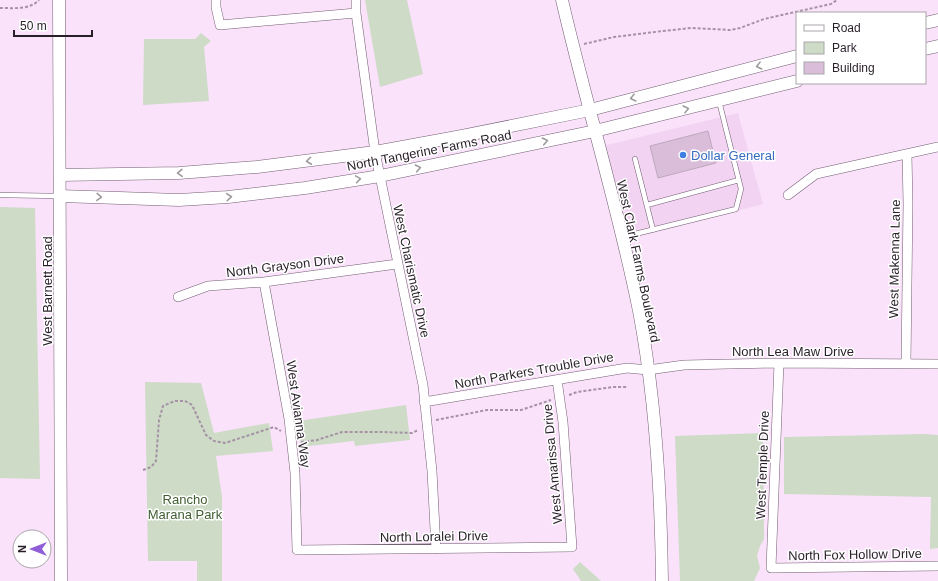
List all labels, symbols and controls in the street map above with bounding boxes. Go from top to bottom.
scale bar [14,12,92,38]
legend [796,12,926,84]
text: 50 m [20,19,47,33]
text: Road [832,21,861,35]
text: Park [832,41,858,55]
one-way arrow [756,61,763,70]
text: Building [832,61,875,75]
one-way arrow [630,94,637,102]
one-way arrow [682,105,689,113]
street label: North Tangerine Farms Road [345,127,513,174]
one-way arrow [542,137,548,145]
place label: Dollar General [691,148,775,163]
marker: Dollar General [678,150,688,160]
one-way arrow [306,156,312,165]
one-way arrow [415,164,421,172]
one-way arrow [177,168,183,177]
one-way arrow [355,175,361,184]
street label: West Clark Farms Boulevard [614,178,663,344]
one-way arrow [96,193,102,202]
one-way arrow [226,193,232,202]
street label: West Makenna Lane [886,199,903,319]
street label: West Charismatic Drive [390,203,433,339]
street label: West Barnett Road [40,236,55,346]
street label: North Grayson Drive [225,251,345,280]
street label: North Lea Maw Drive [732,344,854,359]
street label: North Parkers Trouble Drive [453,349,615,392]
street label: West Avianna Way [284,359,314,469]
street label: West Amarissa Drive [540,403,565,525]
street label: West Temple Drive [753,410,772,520]
park label: Rancho Marana Park [148,492,223,522]
street label: North Loralei Drive [380,528,488,545]
north arrow [12,529,52,569]
text: N [16,545,28,553]
street label: North Fox Hollow Drive [788,546,922,563]

